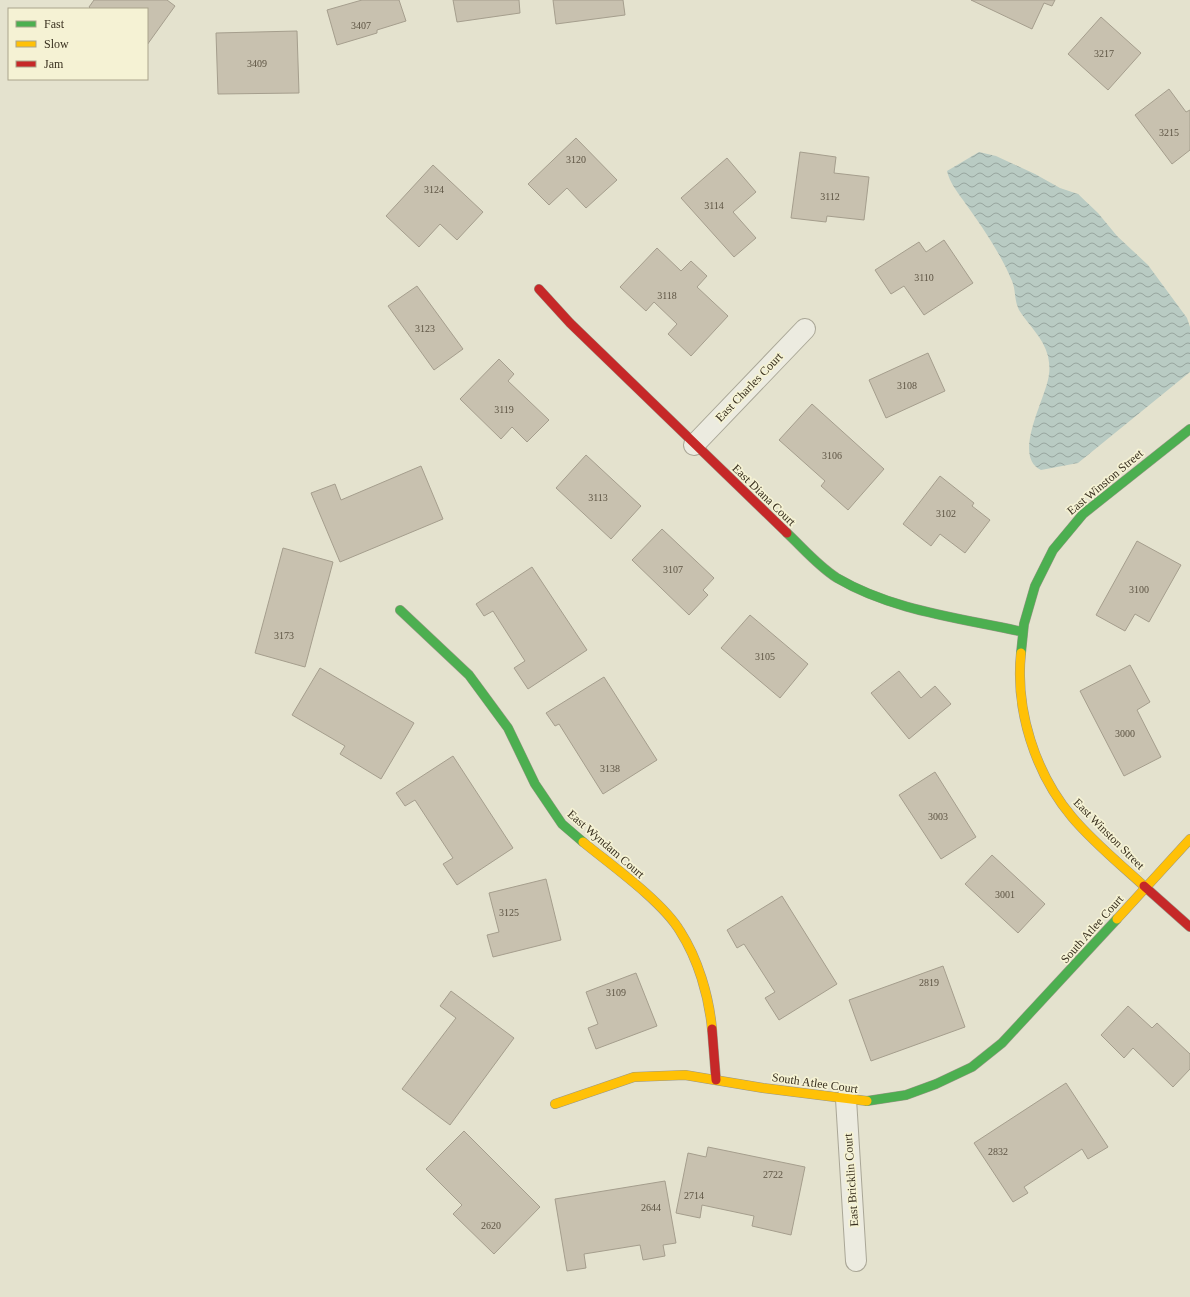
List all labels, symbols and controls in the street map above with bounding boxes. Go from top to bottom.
legend [8,8,148,80]
text: Fast [44,17,65,31]
house number: 3407 [351,20,371,31]
text: Slow [44,37,69,51]
house number: 3217 [1094,48,1114,59]
text: Jam [44,57,64,71]
house number: 3409 [247,58,267,69]
house number: 3215 [1159,127,1179,138]
house number: 3120 [566,154,586,165]
house number: 3124 [424,184,444,195]
house number: 3112 [820,191,840,202]
house number: 3114 [704,200,724,211]
house number: 3110 [914,272,934,283]
house number: 3118 [657,290,677,301]
house number: 3123 [415,323,435,334]
street label: East Charles Court [712,349,786,424]
house number: 3108 [897,380,917,391]
house number: 3119 [494,404,514,415]
street label: East Winston Street [1064,446,1146,518]
house number: 3106 [822,450,842,461]
street label: East Diana Court [729,461,799,529]
house number: 3113 [588,492,608,503]
house number: 3102 [936,508,956,519]
house number: 3107 [663,564,683,575]
house number: 3100 [1129,584,1149,595]
house number: 3173 [274,630,294,641]
house number: 3105 [755,651,775,662]
house number: 3000 [1115,728,1135,739]
house number: 3138 [600,763,620,774]
street label: East Winston Street [1071,796,1148,873]
street label: East Wyndam Court [565,807,648,882]
house number: 3003 [928,811,948,822]
house number: 3001 [995,889,1015,900]
street label: South Atlee Court [1058,892,1127,966]
house number: 3125 [499,907,519,918]
house number: 2819 [919,977,939,988]
house number: 3109 [606,987,626,998]
street label: South Atlee Court [771,1070,860,1096]
street label: East Bricklin Court [841,1132,861,1227]
house number: 2832 [988,1146,1008,1157]
house number: 2722 [763,1169,783,1180]
house number: 2714 [684,1190,704,1201]
house number: 2644 [641,1202,661,1213]
house number: 2620 [481,1220,501,1231]

